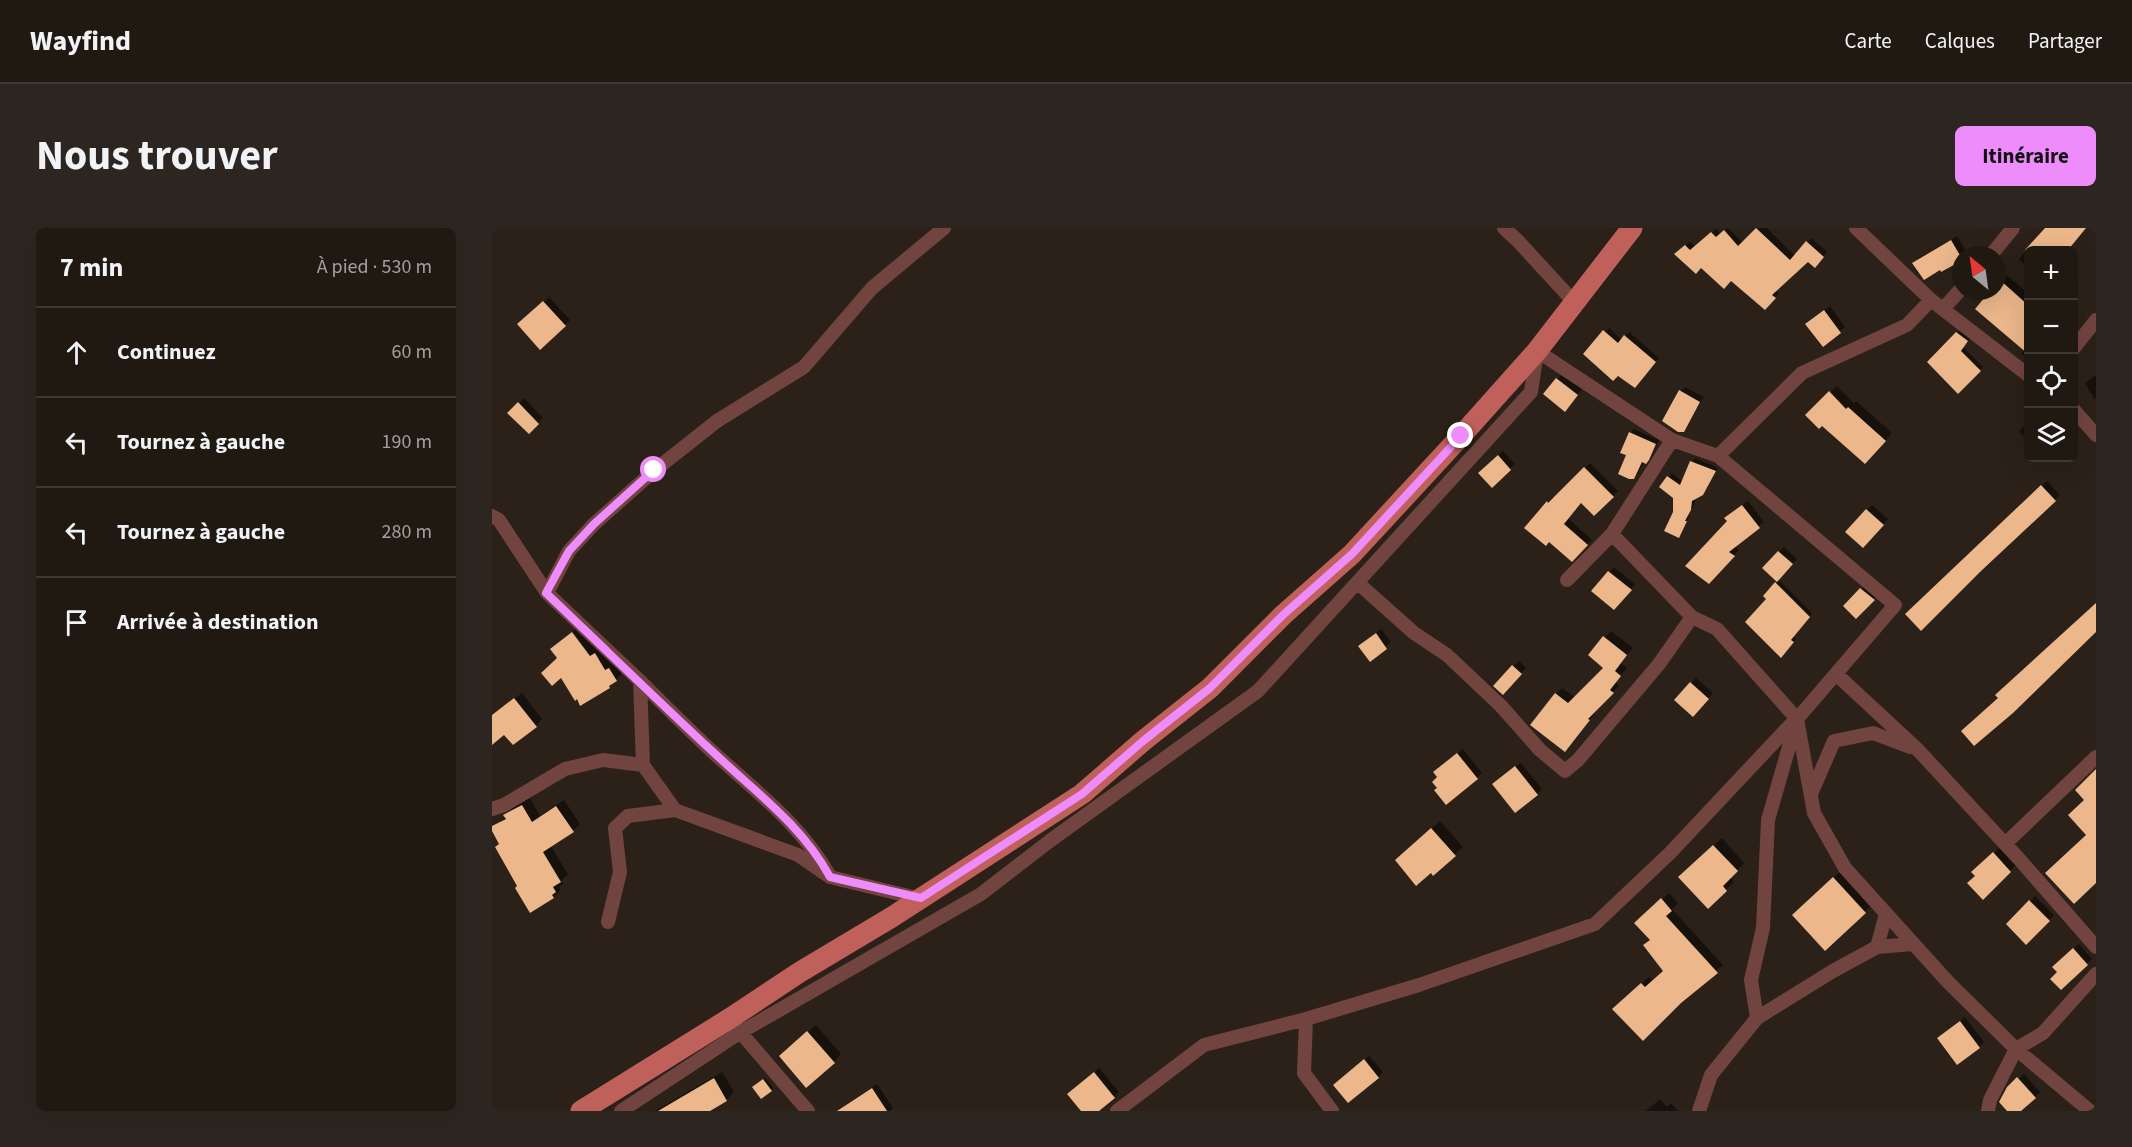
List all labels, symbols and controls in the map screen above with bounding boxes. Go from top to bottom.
text: Wayfind [30,21,131,61]
text: Carte [1845,26,1892,56]
text: Calques [1925,26,1995,56]
text: Partager [2028,26,2102,56]
text: Nous trouver [36,126,278,186]
button: Itinéraire [1955,126,2096,186]
north arrow [1952,246,2006,300]
map controls [2024,246,2078,462]
button: + [2024,246,2078,300]
text: 7 min [60,249,123,286]
text: À pied · 530 m [317,253,432,281]
button: − [2024,300,2078,354]
icon: ahead [60,336,93,369]
text: Continuez [117,336,216,368]
text: 60 m [392,338,432,366]
button: locate [2024,354,2078,408]
button: layers [2024,408,2078,462]
route end [1447,422,1473,448]
icon: left [60,426,93,459]
text: Tournez à gauche [117,426,285,458]
text: 190 m [382,428,432,456]
route start [640,456,666,482]
icon: left [60,516,93,549]
text: Tournez à gauche [117,516,285,548]
text: 280 m [382,518,432,546]
icon: arrive [60,606,93,639]
text: Arrivée à destination [117,606,319,638]

